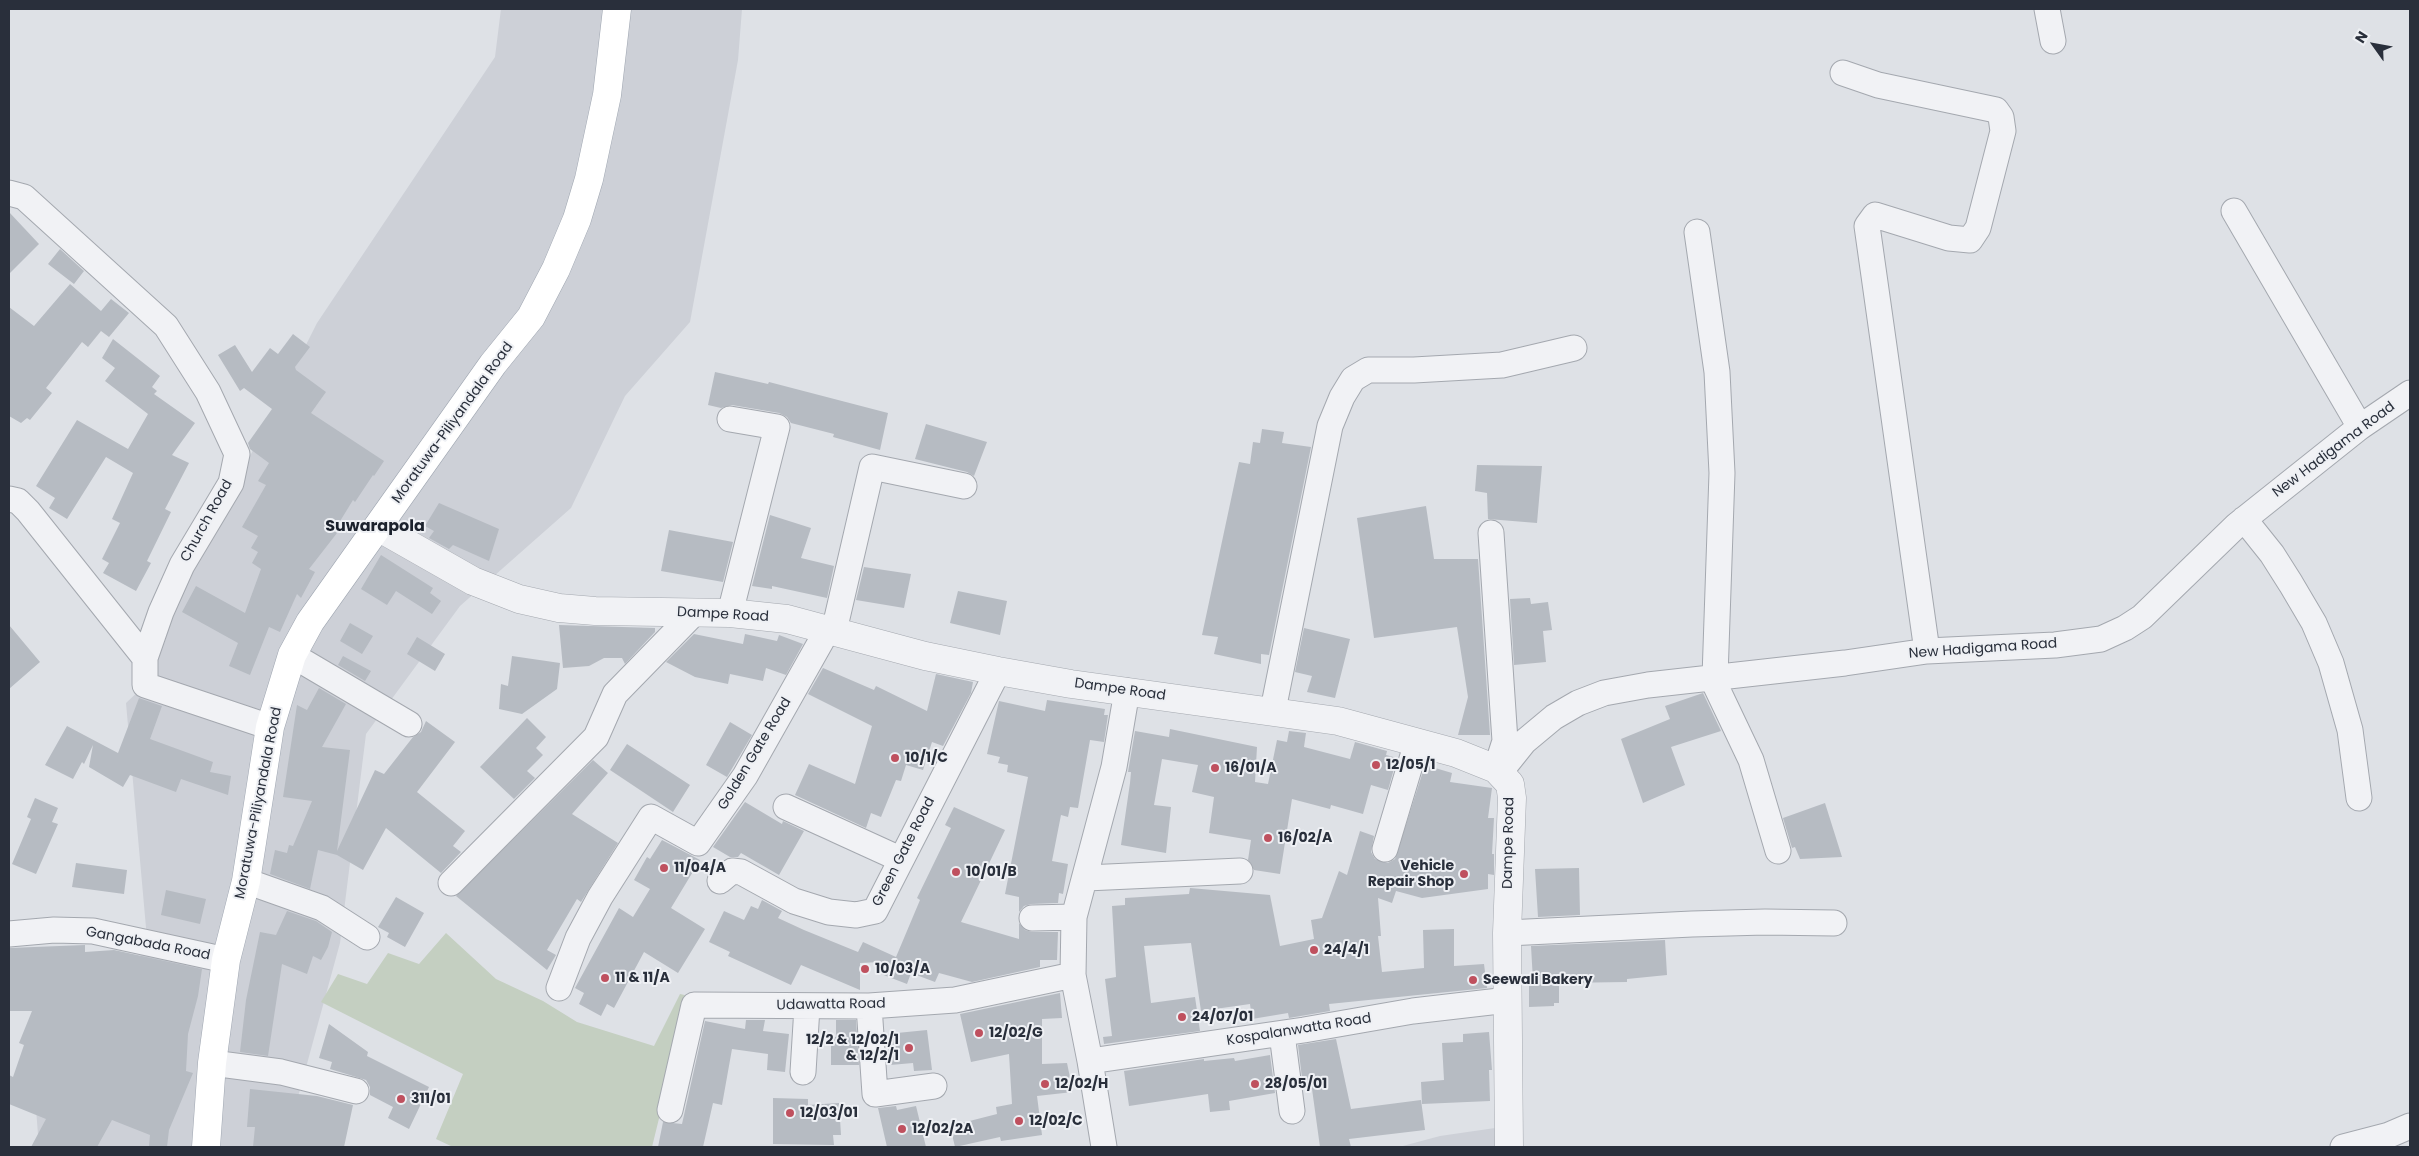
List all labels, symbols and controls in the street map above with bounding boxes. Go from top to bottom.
north arrow [2349,20,2399,70]
text: N [2350,27,2373,47]
street label: Moratuwa-Piliyandala Road [389,339,517,507]
street label: New Hadigama Road [2270,399,2398,501]
street label: Church Road [177,477,237,565]
district label: Suwarapola [325,517,425,537]
street label: Dampe Road [677,604,769,626]
street label: New Hadigama Road [1908,635,2058,663]
street label: Dampe Road [1073,675,1167,705]
street label: Golden Gate Road [715,695,795,813]
street label: Moratuwa-Piliyandala Road [232,706,286,900]
place label: 10/1/C [905,750,948,766]
marker: 10/1/C [889,752,901,764]
place label: 12/05/1 [1386,757,1435,773]
marker: 12/05/1 [1370,759,1382,771]
place label: 16/01/A [1225,760,1277,776]
marker: 16/01/A [1209,762,1221,774]
street label: Green Gate Road [869,795,939,909]
street label: Dampe Road [1500,797,1518,889]
place label: 16/02/A [1278,830,1332,846]
marker: 16/02/A [1262,832,1274,844]
place label: Vehicle Repair Shop [1368,858,1454,890]
place label: 11/04/A [674,860,726,876]
marker: 11/04/A [658,862,670,874]
place label: 10/01/B [966,864,1017,880]
marker: 10/01/B [950,866,962,878]
marker: Vehicle Repair Shop [1458,868,1470,880]
street label: Gangabada Road [84,924,212,964]
place label: 24/4/1 [1324,942,1369,958]
marker: 24/4/1 [1308,944,1320,956]
place label: 10/03/A [875,961,930,977]
marker: 10/03/A [859,963,871,975]
place label: 11 & 11/A [615,970,670,986]
marker: 11 & 11/A [599,972,611,984]
place label: Seewali Bakery [1483,972,1593,988]
marker: Seewali Bakery [1467,974,1479,986]
street label: Udawatta Road [776,996,886,1014]
place label: 24/07/01 [1192,1009,1253,1025]
street label: Kospalanwatta Road [1225,1010,1373,1050]
marker: 24/07/01 [1176,1011,1188,1023]
place label: 12/02/G [989,1025,1043,1041]
marker: 12/02/G [973,1027,985,1039]
place label: 12/2 & 12/02/1 & 12/2/1 [806,1032,899,1064]
marker: 12/2 & 12/02/1 & 12/2/1 [903,1042,915,1054]
place label: 12/02/H [1055,1076,1108,1092]
place label: 28/05/01 [1265,1076,1327,1092]
marker: 12/02/H [1039,1078,1051,1090]
marker: 28/05/01 [1249,1078,1261,1090]
place label: 311/01 [411,1091,451,1107]
marker: 311/01 [395,1093,407,1105]
place label: 12/03/01 [800,1105,858,1121]
marker: 12/03/01 [784,1107,796,1119]
place label: 12/02/C [1029,1113,1083,1129]
marker: 12/02/C [1013,1115,1025,1127]
place label: 12/02/2A [912,1121,973,1137]
marker: 12/02/2A [896,1123,908,1135]

